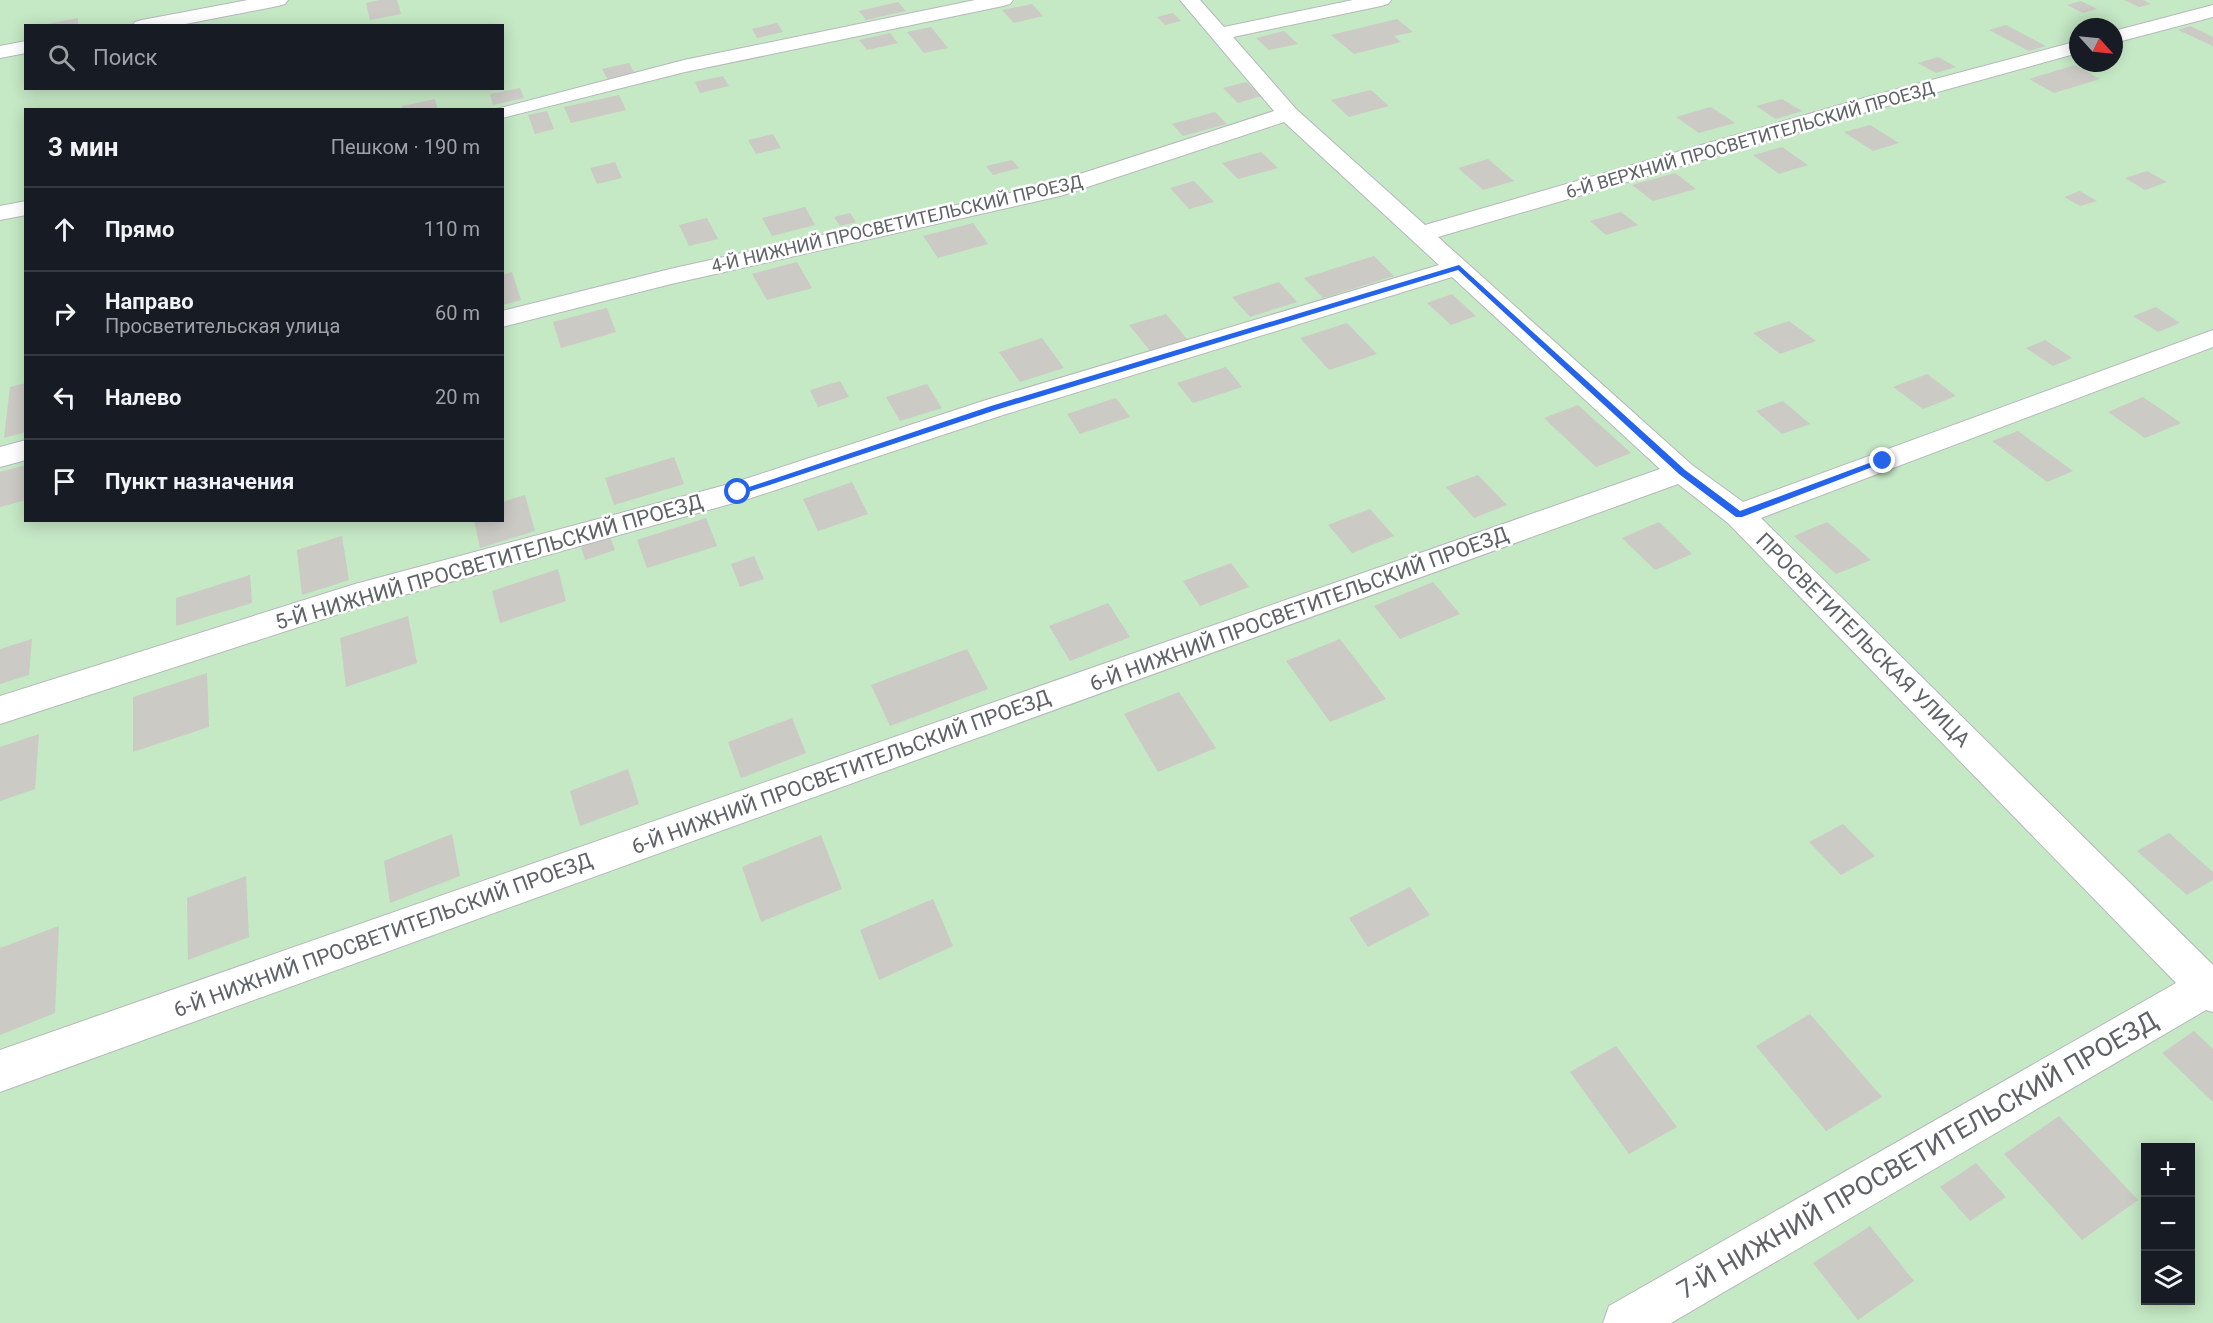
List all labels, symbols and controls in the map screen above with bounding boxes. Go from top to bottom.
north arrow [2069,18,2123,72]
search box [24,24,504,90]
icon: search [45,41,78,74]
text: Поиск [93,45,157,70]
street label: 6-Й ВЕРХНИЙ ПРОСВЕТИТЕЛЬСКИЙ ПРОЕЗД [1563,77,1937,202]
text: 3 мин [48,132,119,162]
text: Пешком · 190 m [331,135,480,159]
street label: 4-Й НИЖНИЙ ПРОСВЕТИТЕЛЬСКИЙ ПРОЕЗД [709,170,1085,277]
icon: ahead [48,213,81,246]
text: Прямо [105,217,174,242]
text: 110 m [424,217,480,241]
text: Направо [105,289,194,314]
icon: right [48,297,81,330]
text: 60 m [435,301,480,325]
text: Просветительская улица [105,314,340,338]
icon: left [48,381,81,414]
text: Налево [105,385,182,410]
text: 20 m [435,385,480,409]
route end [1869,447,1895,473]
icon: arrive [48,465,81,498]
text: Пункт назначения [105,469,294,494]
route start [724,478,750,504]
street label: 5-Й НИЖНИЙ ПРОСВЕТИТЕЛЬСКИЙ ПРОЕЗД [272,489,706,635]
street label: 6-Й НИЖНИЙ ПРОСВЕТИТЕЛЬСКИЙ ПРОЕЗД [1086,522,1512,696]
street label: ПРОСВЕТИТЕЛЬСКАЯ УЛИЦА [1751,528,1975,752]
street label: 6-Й НИЖНИЙ ПРОСВЕТИТЕЛЬСКИЙ ПРОЕЗД [628,685,1054,859]
street label: 6-Й НИЖНИЙ ПРОСВЕТИТЕЛЬСКИЙ ПРОЕЗД [170,848,596,1022]
street label: 7-Й НИЖНИЙ ПРОСВЕТИТЕЛЬСКИЙ ПРОЕЗД [1672,1005,2162,1305]
map controls [2141,1143,2195,1305]
button: + [2141,1143,2195,1197]
button: − [2141,1197,2195,1251]
button: layers [2141,1251,2195,1305]

